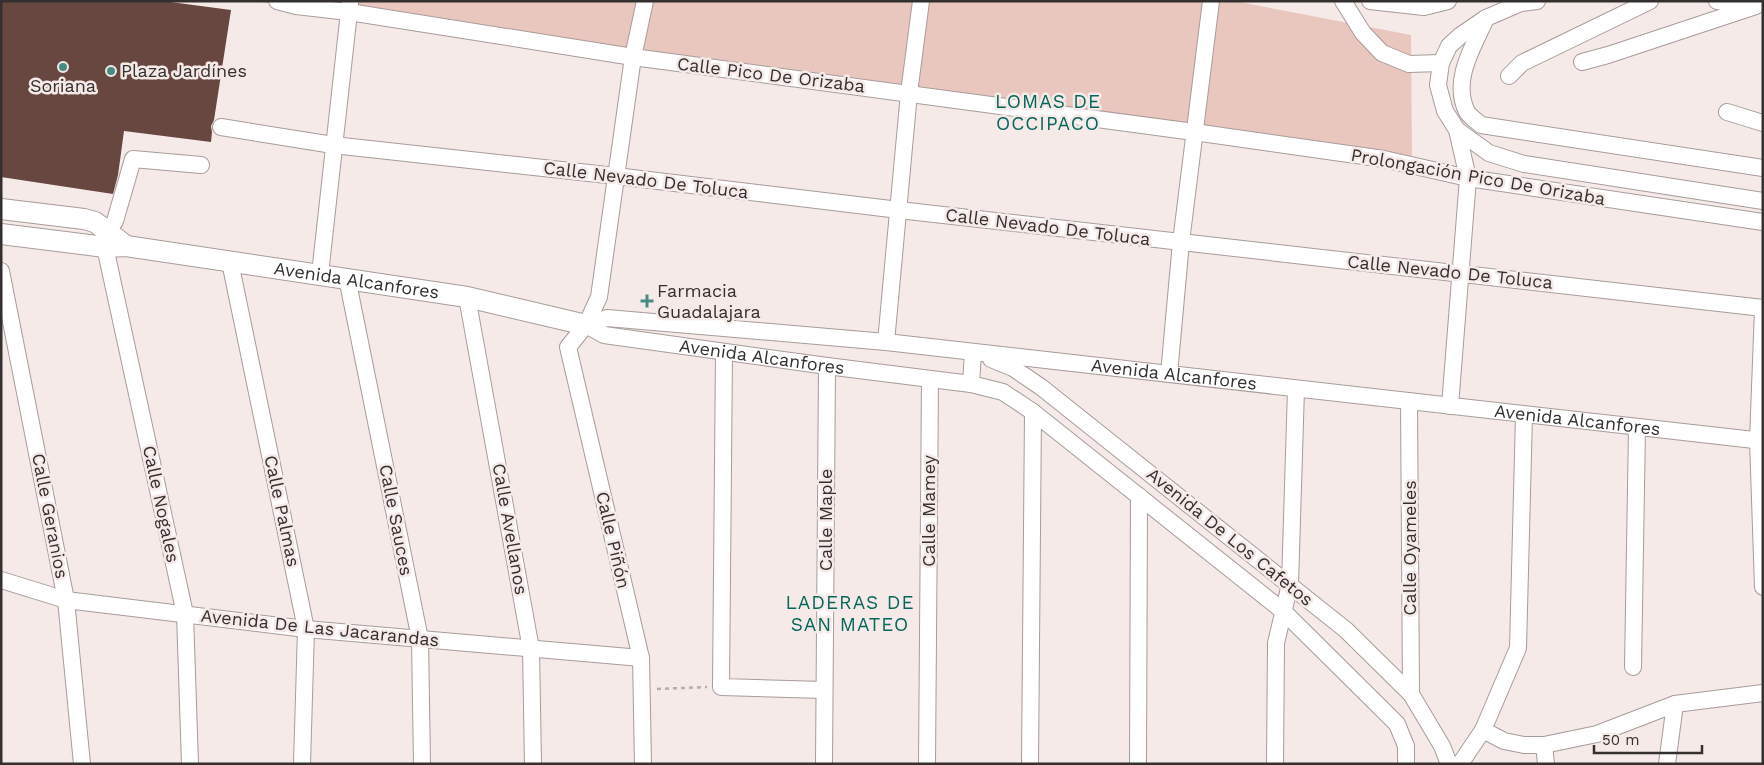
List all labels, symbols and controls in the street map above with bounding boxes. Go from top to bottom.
street label: Calle Pico De Orizaba [676,53,866,96]
place label: Plaza Jardínes [121,60,247,81]
marker: Soriana [57,61,69,73]
marker: Plaza Jardínes [105,65,117,77]
place label: Soriana [30,75,96,96]
district label: LOMAS DE OCCIPACO [995,90,1101,135]
street label: Prolongación Pico De Orizaba [1349,144,1607,209]
street label: Calle Nevado De Toluca [542,157,750,203]
street label: Calle Nevado De Toluca [944,204,1152,250]
street label: Calle Nevado De Toluca [1346,250,1554,293]
street label: Avenida Alcanfores [273,257,441,303]
place label: Farmacia Guadalajara [657,280,761,322]
marker: Farmacia Guadalajara [641,295,653,307]
street label: Avenida Alcanfores [678,335,846,378]
street label: Avenida Alcanfores [1090,354,1258,394]
street label: Avenida Alcanfores [1493,400,1662,439]
street label: Calle Nogales [139,443,184,564]
street label: Calle Geranios [28,452,73,580]
street label: Calle Palmas [260,453,305,569]
street label: Calle Mamey [918,454,939,567]
street label: Calle Avellanos [489,462,532,596]
street label: Calle Sauces [375,463,418,577]
street label: Avenida De Los Cafetos [1143,463,1318,610]
street label: Calle Maple [815,469,836,571]
street label: Calle Oyameles [1399,480,1420,616]
street label: Calle Piñón [592,489,635,590]
district label: LADERAS DE SAN MATEO [785,591,915,636]
street label: Avenida De Las Jacarandas [200,605,440,650]
scale bar [1594,722,1702,754]
text: 50 m [1602,731,1639,749]

